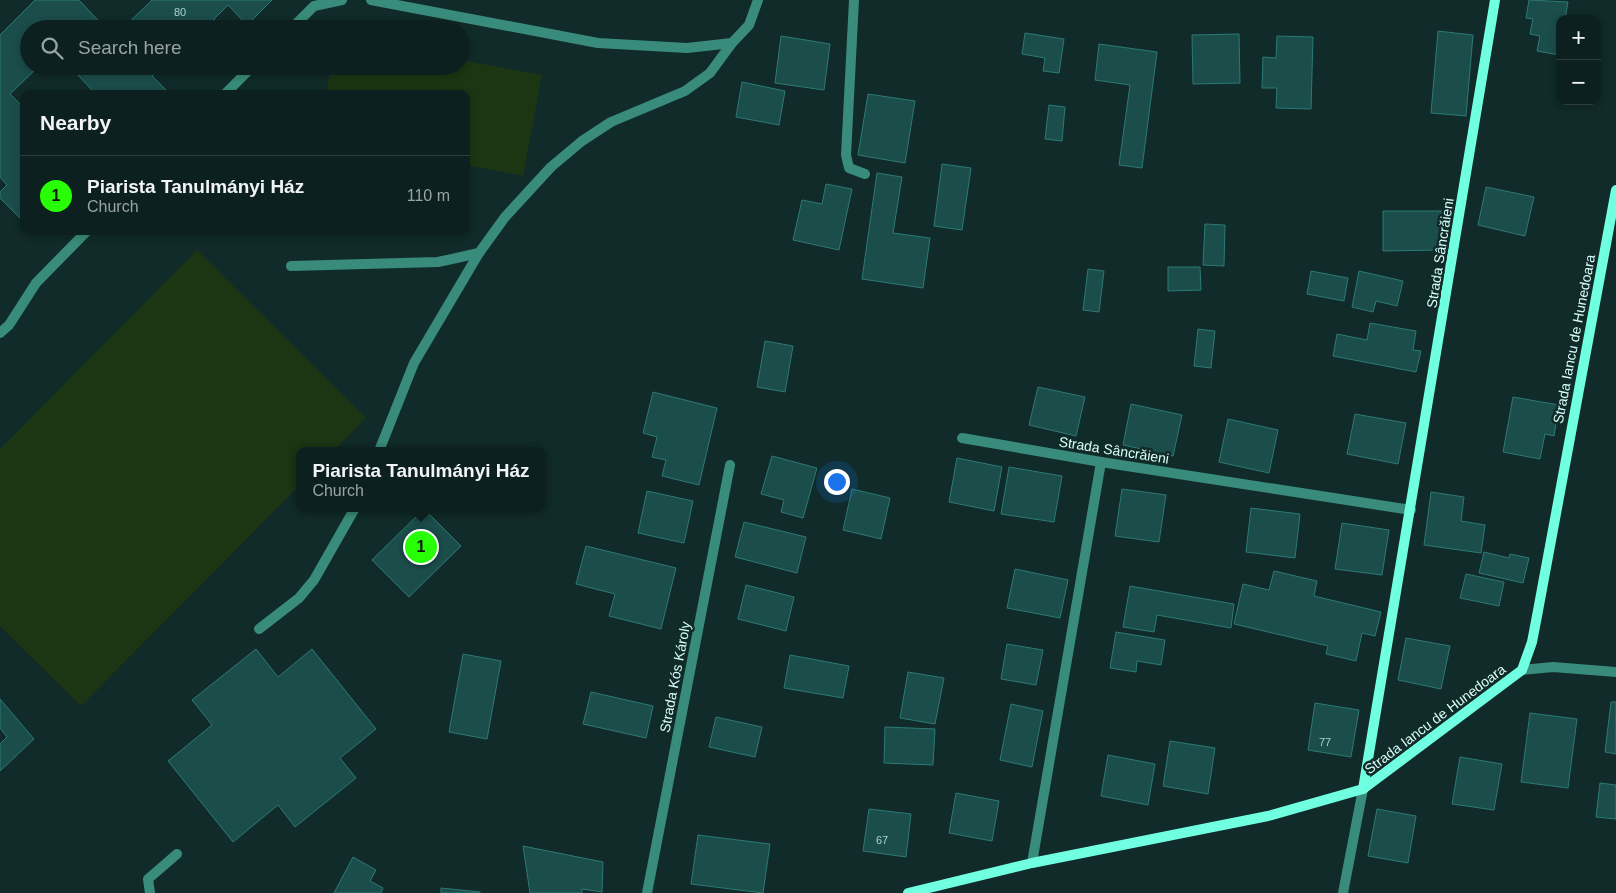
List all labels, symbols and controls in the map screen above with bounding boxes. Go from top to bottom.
house number: 80 [174,6,186,18]
map controls [1556,15,1601,105]
button: + [1556,15,1601,60]
search box [20,20,470,75]
icon: search [38,34,66,62]
text: Search here [78,37,182,58]
button: − [1556,60,1601,105]
text: Nearby [40,111,111,134]
text: Piarista Tanulmányi Ház [87,176,304,197]
text: 1 [52,187,60,204]
text: 110 m [407,187,450,204]
street label: Strada Sâncrăieni [1423,197,1457,309]
text: Church [87,198,139,215]
street label: Strada Iancu de Hunedoara [1550,253,1598,425]
street label: Strada Sâncrăieni [1058,433,1170,467]
popup [296,447,546,512]
text: Piarista Tanulmányi Ház [312,460,530,481]
your location [824,469,850,495]
text: Church [312,482,364,499]
pin: 1 [405,528,437,566]
street label: Strada Kós Károly [656,620,694,734]
street label: Strada Iancu de Hunedoara [1361,661,1509,777]
house number: 77 [1319,736,1331,748]
house number: 67 [876,834,888,846]

